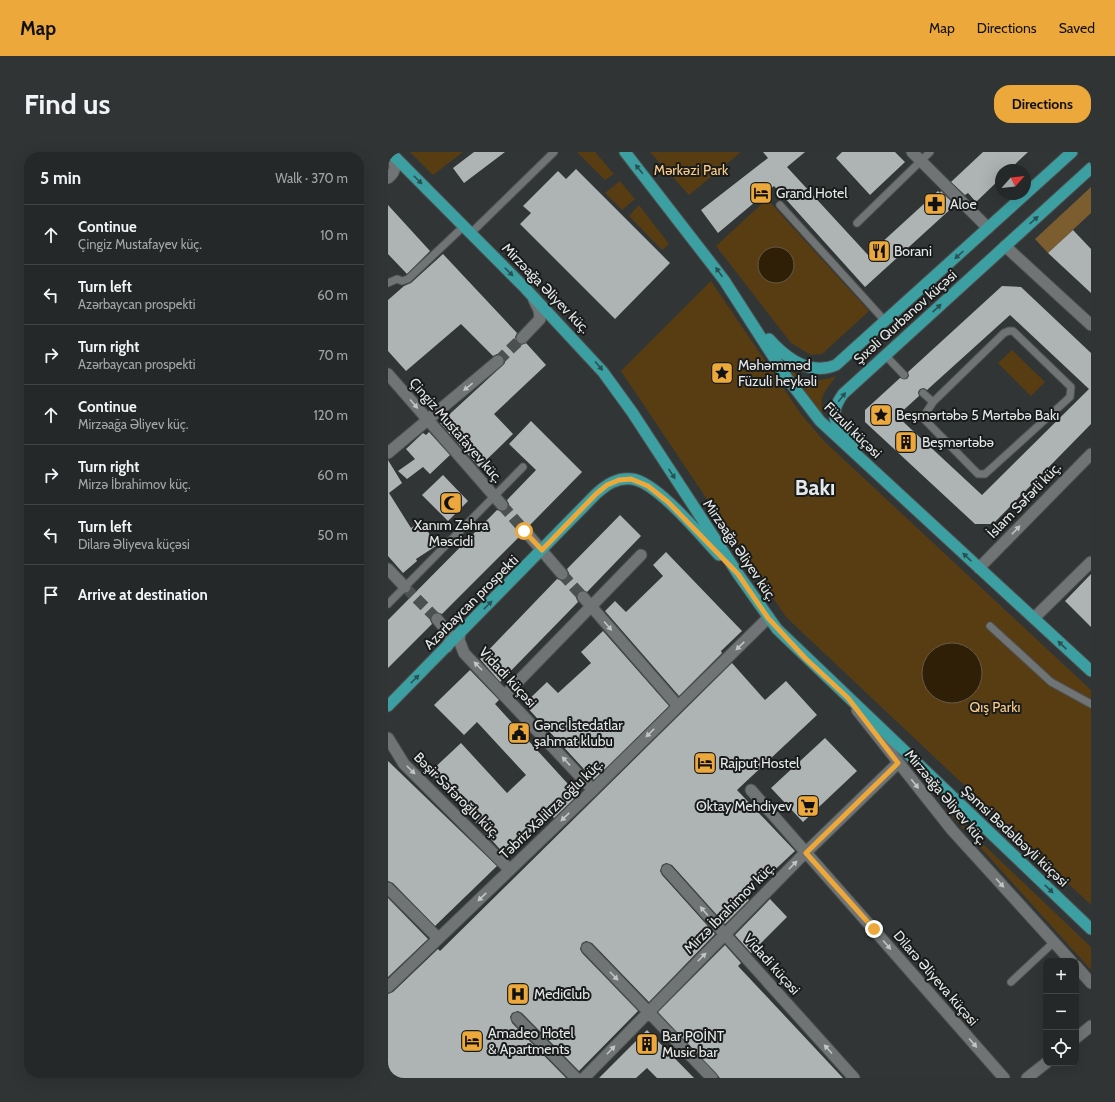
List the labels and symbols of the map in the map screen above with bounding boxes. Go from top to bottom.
park label: Mərkəzi Park [654,161,729,179]
one-way arrow [635,164,644,175]
north arrow [995,164,1031,200]
one-way arrow [413,175,423,185]
hotel icon: Grand Hotel [748,180,774,206]
place label: Grand Hotel [776,184,848,202]
pharmacy icon: Aloe [922,191,948,217]
place label: Aloe [950,195,977,213]
one-way arrow [1028,215,1039,224]
restaurant icon: Borani [866,238,892,264]
street label: Mirzəağa Əliyev küç. [498,239,594,337]
place label: Borani [894,242,932,260]
one-way arrow [954,250,964,259]
street label: Şıxəli Qurbanov küçəsi [850,266,960,368]
one-way arrow [505,267,514,277]
one-way arrow [715,267,723,277]
one-way arrow [932,303,942,313]
place label: Məhəmməd Füzuli heykəli [738,356,817,390]
place icon: Məhəmməd Füzuli heykəli [709,360,735,386]
one-way arrow [594,361,603,372]
street label: Çingiz Mustafayev küç. [405,374,507,486]
one-way arrow [463,382,474,391]
one-way arrow [838,391,846,402]
one-way arrow [409,398,418,409]
street label: Füzuli küçəsi [820,398,886,462]
place icon: Beşmərtəbə 5 Mərtəbə Bakı [868,402,894,428]
place label: Beşmərtəbə 5 Mərtəbə Bakı [896,406,1059,424]
building icon: Beşmərtəbə [893,429,919,455]
place label: Beşmərtəbə [922,433,994,451]
street label: İslam Səfərli küç. [983,458,1065,542]
one-way arrow [668,468,676,479]
district label: Bakı [795,474,835,501]
mosque icon: Xanım Zəhra Məscidi [438,490,464,516]
street label: Mirzəağa Əliyev küç. [699,496,781,604]
place label: Xanım Zəhra Məscidi [414,516,489,550]
route start [515,522,533,540]
one-way arrow [1011,525,1021,535]
street label: Azərbaycan prospekti [420,551,522,653]
one-way arrow [962,552,972,562]
one-way arrow [483,600,493,610]
one-way arrow [603,622,612,631]
one-way arrow [735,641,745,650]
one-way arrow [1058,641,1067,650]
street label: Vidadi küçəsi [475,643,541,711]
one-way arrow [473,661,482,672]
one-way arrow [411,674,420,684]
park label: Qış Parkı [970,698,1020,716]
place label: Gənc İstedatlar şahmat klubu [534,716,623,750]
public building icon: Gənc İstedatlar şahmat klubu [506,720,532,746]
one-way arrow [645,729,655,738]
street label: Mirzəağa Əliyev küç. [901,746,991,848]
street label: Bəşir Səfəroğlu küç. [410,748,504,842]
hotel icon: Rajput Hostel [692,750,718,776]
place label: Rajput Hostel [720,754,800,772]
street label: Təbriz Xəlilrza oğlu küç. [496,755,607,863]
one-way arrow [562,756,571,766]
one-way arrow [406,765,416,775]
one-way arrow [911,779,919,790]
street label: Şəmsi Bədəlbəyli küçəsi [957,781,1073,891]
supermarket icon: Oktay Mehdiyev [795,793,821,819]
place label: Oktay Mehdiyev [696,797,792,815]
one-way arrow [560,812,570,822]
street label: Mirzə İbrahimov küç. [680,859,778,957]
one-way arrow [788,860,798,870]
one-way arrow [995,878,1004,887]
one-way arrow [1044,884,1054,894]
one-way arrow [477,892,487,902]
one-way arrow [699,905,708,916]
route end [865,920,883,938]
street label: Dilarə Əliyeva küçəsi [890,927,982,1029]
street label: Vidadi küçəsi [740,930,804,998]
one-way arrow [883,939,892,950]
one-way arrow [697,952,707,962]
one-way arrow [609,971,619,981]
hospital icon: MediClub [505,981,531,1007]
place label: MediClub [534,985,590,1003]
place label: Amadeo Hotel & Apartments [488,1024,575,1058]
place label: Bar POİNT Music bar [662,1027,725,1061]
hotel icon: Amadeo Hotel & Apartments [459,1028,485,1054]
building icon: Bar POİNT Music bar [634,1031,660,1057]
one-way arrow [968,1037,977,1048]
one-way arrow [823,1044,833,1054]
one-way arrow [606,1045,616,1055]

